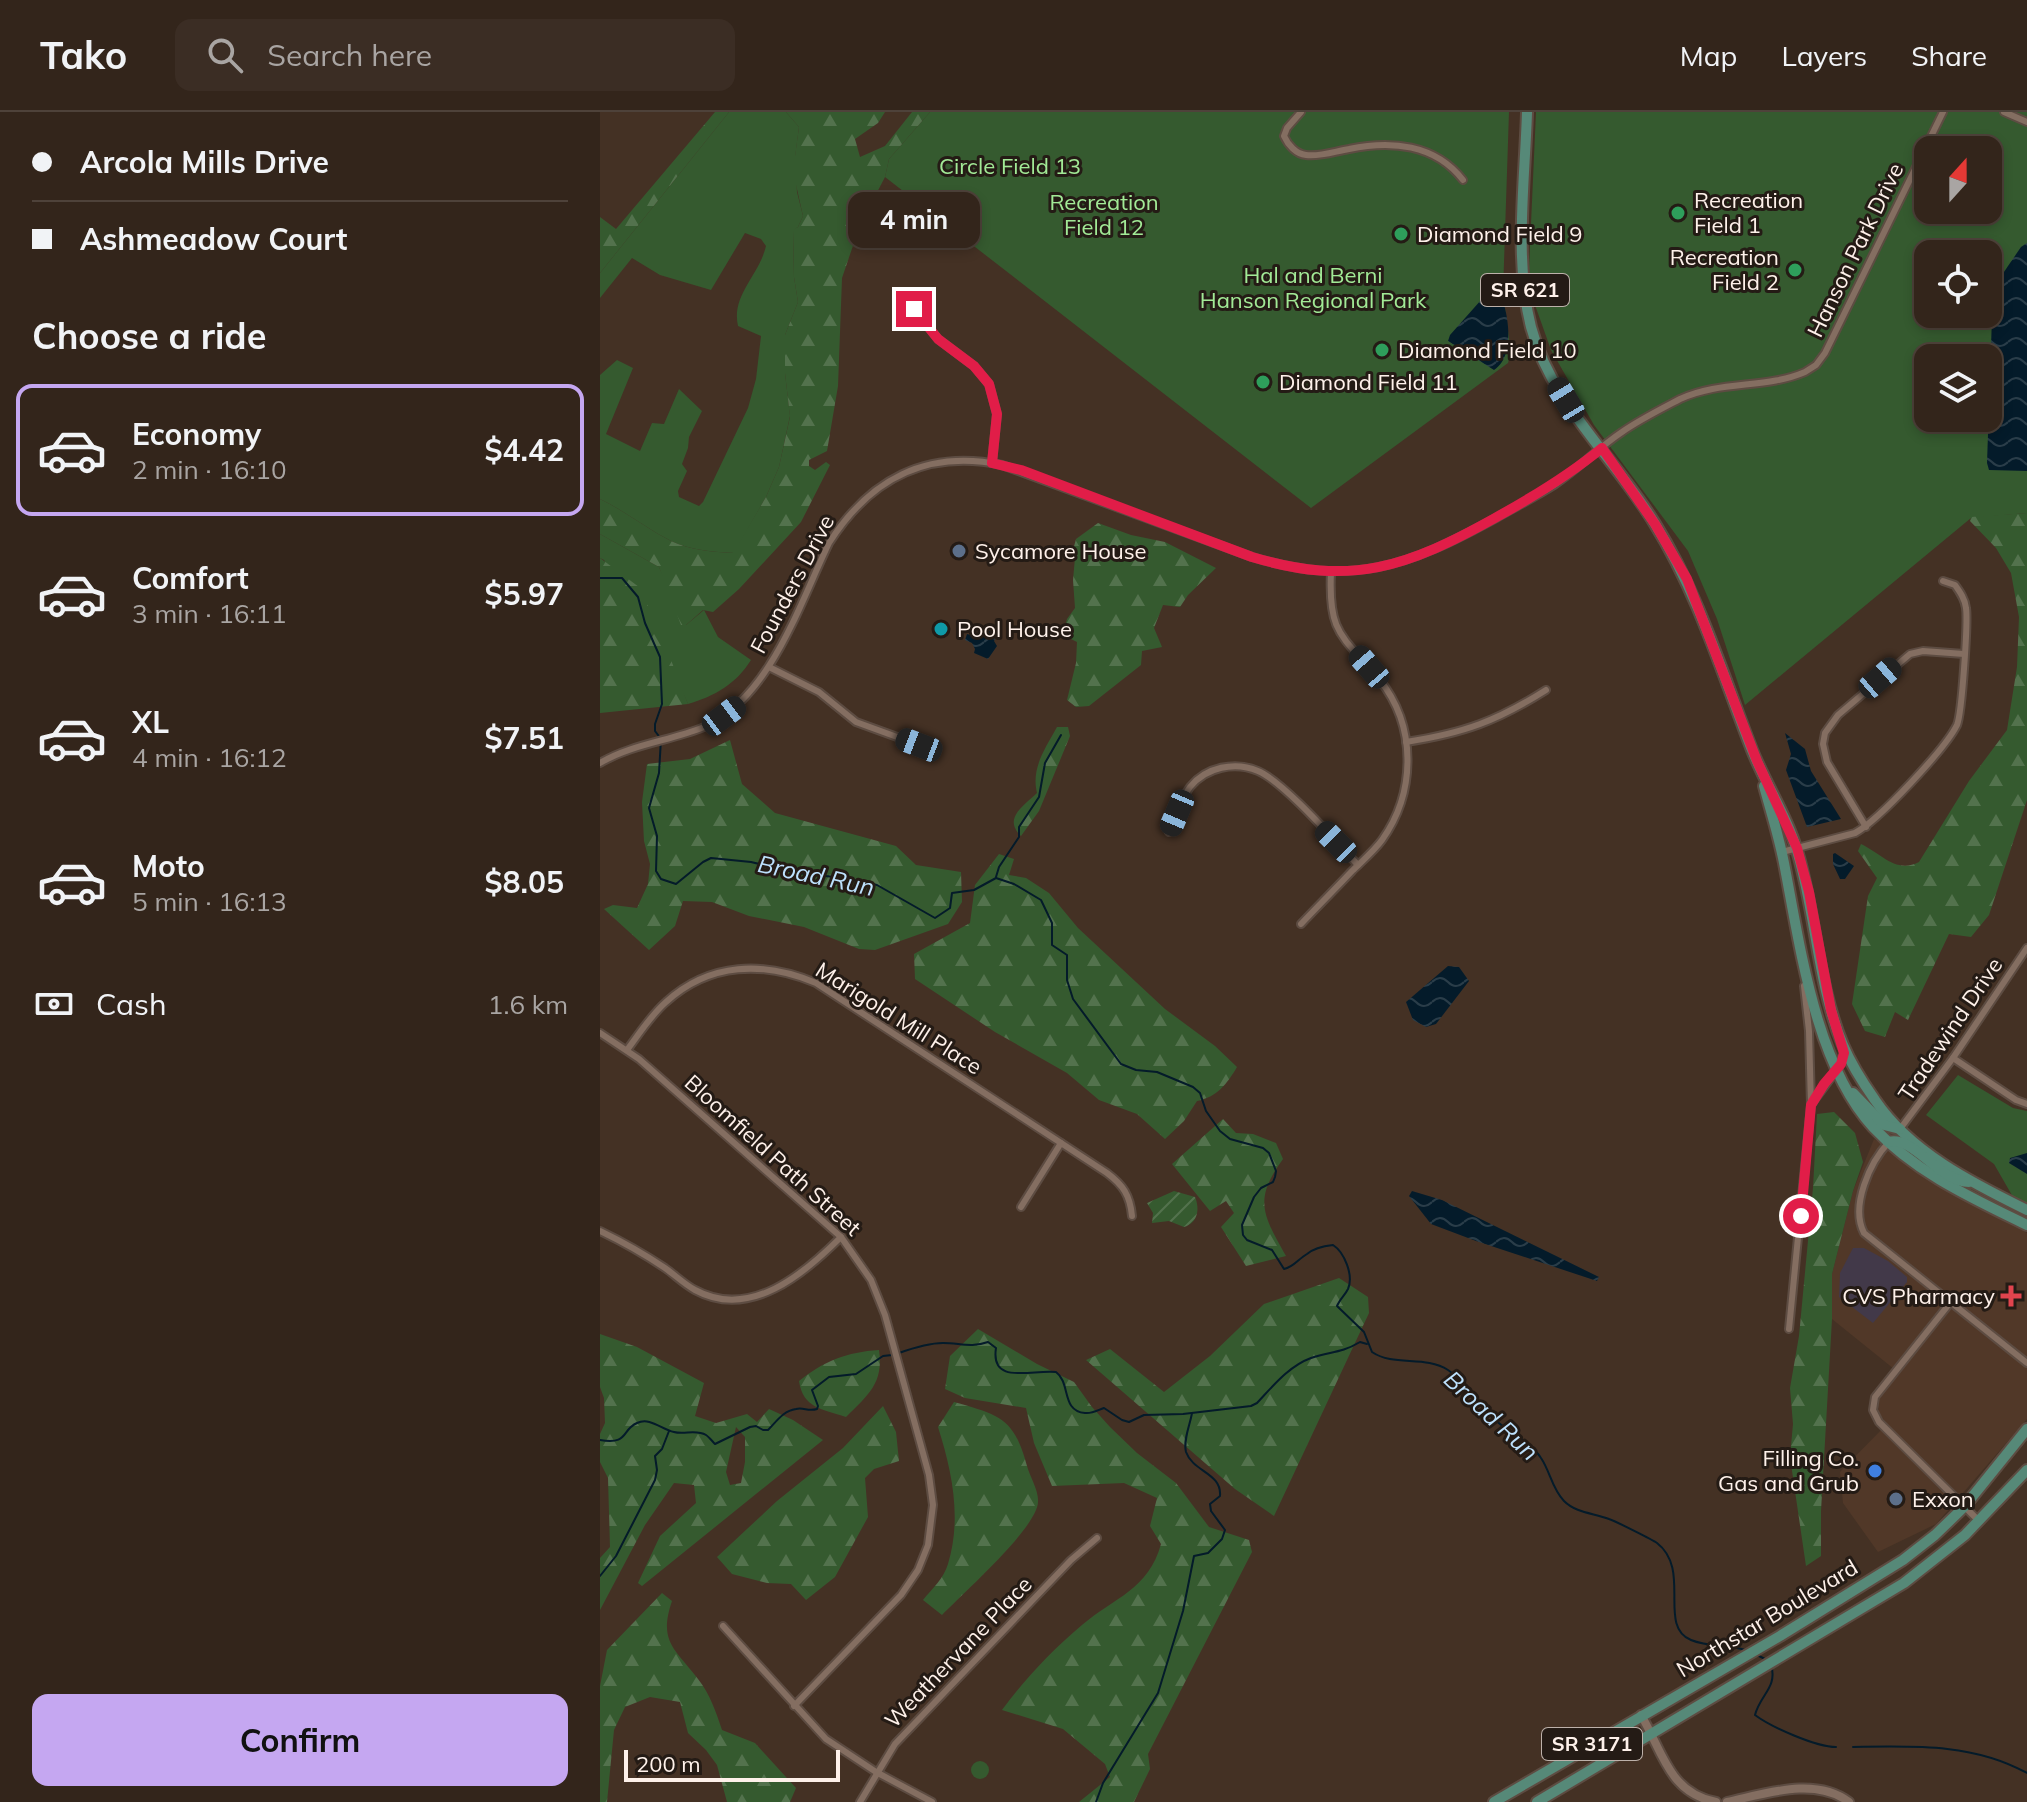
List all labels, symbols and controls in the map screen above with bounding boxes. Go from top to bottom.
search box [175,19,735,91]
text: Tako [40,31,127,79]
icon: search [203,33,247,77]
text: Search here [267,36,432,74]
text: Map [1680,38,1737,73]
text: Layers [1781,38,1867,73]
text: Share [1911,38,1987,73]
north arrow [1914,136,2002,224]
map controls [1914,136,2002,432]
text: Arcola Mills Drive [80,143,329,181]
park label: Circle Field 13 [939,152,1081,180]
street label: Hanson Park Drive [1801,158,1909,342]
place label: Recreation Field 1 [1694,186,1803,239]
park label: Recreation Field 12 [1049,188,1159,241]
callout: 4 min [848,193,980,249]
text: 4 min [880,203,948,236]
marker: Recreation Field 1 [1669,204,1687,222]
text: Ashmeadow Court [80,220,347,258]
place label: Diamond Field 9 [1417,220,1583,248]
marker: Diamond Field 9 [1392,225,1410,243]
button: locate [1914,240,2002,328]
place label: Recreation Field 2 [1670,243,1779,296]
park label: Hal and Berni Hanson Regional Park [1200,261,1427,314]
marker: Recreation Field 2 [1786,261,1804,279]
road number: SR 621 [1481,274,1569,306]
route end [896,291,932,327]
text: Choose a ride [32,313,266,358]
place label: Diamond Field 10 [1398,336,1577,364]
marker: Diamond Field 10 [1373,341,1391,359]
button: layers [1914,344,2002,432]
place label: Diamond Field 11 [1279,368,1458,396]
marker: Diamond Field 11 [1254,373,1272,391]
car [1543,373,1589,427]
icon: car [36,414,108,486]
text: Economy [132,415,261,453]
text: $4.42 [485,431,564,469]
text: 2 min · 16:10 [132,453,287,486]
street label: Founders Drive [744,510,840,658]
place label: Sycamore House [975,537,1147,565]
marker: Sycamore House [950,542,968,560]
icon: car [36,558,108,630]
text: Comfort [132,559,249,597]
text: $5.97 [485,575,564,613]
text: 3 min · 16:11 [132,597,287,630]
place label: Pool House [957,615,1072,643]
marker: Pool House [932,620,950,638]
car [1344,641,1394,693]
car [1854,653,1906,703]
car [698,692,750,740]
icon: car [36,702,108,774]
text: XL [132,703,169,741]
text: $7.51 [485,719,564,757]
car [892,725,946,765]
text: 4 min · 16:12 [132,741,287,774]
car [1157,786,1197,840]
car [1311,817,1361,867]
icon: car [36,846,108,918]
text: Moto [132,847,205,885]
water label: Broad Run [755,848,877,902]
text: $8.05 [485,863,564,901]
text: 5 min · 16:13 [132,885,287,918]
street label: Tradewind Drive [1892,952,2008,1106]
street label: Marigold Mill Place [811,956,987,1080]
icon: cash [32,982,76,1026]
text: Cash [96,985,167,1023]
text: 1.6 km [488,988,568,1021]
street label: Bloomfield Path Street [679,1068,867,1242]
route start [1783,1198,1819,1234]
place label: CVS Pharmacy [1842,1282,1995,1310]
marker: CVS Pharmacy [2002,1287,2020,1305]
water label: Broad Run [1438,1364,1545,1467]
place label: Filling Co. Gas and Grub [1718,1444,1859,1497]
marker: Filling Co. Gas and Grub [1866,1462,1884,1480]
place label: Exxon [1912,1485,1974,1513]
marker: Exxon [1887,1490,1905,1508]
street label: Northstar Boulevard [1671,1553,1863,1683]
street label: Weathervane Place [878,1570,1038,1734]
button: Confirm [32,1694,568,1786]
road number: SR 3171 [1542,1728,1642,1760]
scale bar [624,1746,840,1782]
text: 200 m [636,1750,701,1778]

